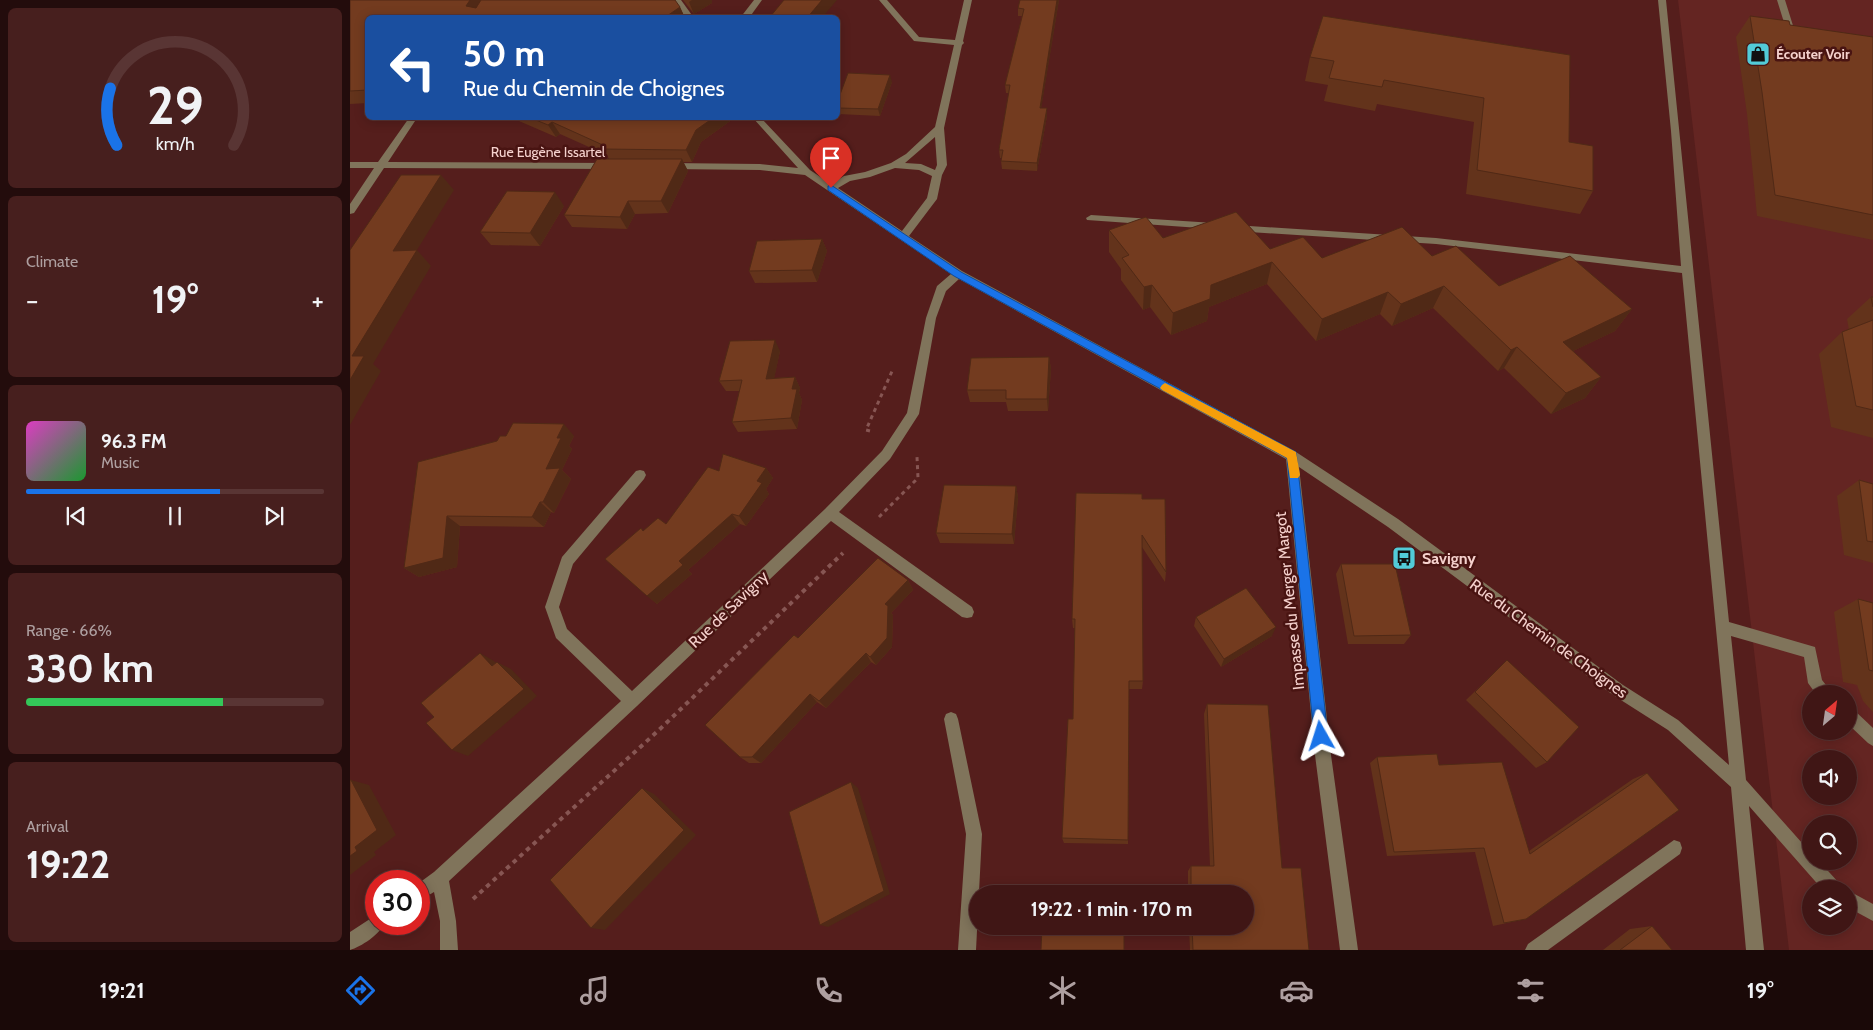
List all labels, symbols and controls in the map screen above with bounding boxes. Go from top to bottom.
text: 50 m [463,32,545,75]
icon: left [380,35,445,100]
shop icon: Écouter Voir [1745,41,1771,67]
place label: Écouter Voir [1776,45,1850,63]
text: 29 [147,74,203,137]
text: Rue du Chemin de Choignes [463,75,725,102]
text: km/h [155,133,195,154]
pin [810,137,852,188]
street label: Rue Eugène Issartel [491,143,606,161]
icon: arrive [817,144,845,172]
text: Climate [26,252,78,271]
text: 19° [152,276,198,323]
text: − [26,283,38,317]
text: + [312,283,324,317]
text: 96.3 FM [101,430,167,453]
text: Music [101,453,139,472]
icon: previous [62,502,90,530]
icon: pause [161,502,189,530]
icon: next [260,502,288,530]
street label: Impasse du Merger Margot [1271,510,1308,691]
bus stop icon: Savigny [1391,545,1417,571]
place label: Savigny [1422,549,1476,568]
street label: Rue de Savigny [685,567,772,652]
street label: Rue du Chemin de Choignes [1466,575,1632,702]
text: Range · 66% [26,621,112,640]
text: 330 km [26,645,154,692]
north arrow [1802,685,1858,740]
map controls [1802,685,1857,935]
position arrow [1294,709,1346,761]
button: sound [1802,750,1857,805]
button: search [1802,815,1857,870]
text: Arrival [26,817,69,836]
text: 19:22 [26,841,110,888]
speed limit sign: 30 [365,870,430,935]
button: layers [1802,880,1857,935]
text: 19:22 · 1 min · 170 m [1031,898,1192,921]
icon: directions [343,973,378,1008]
icon: music [577,973,612,1008]
icon: phone [811,973,846,1008]
icon: climate [1045,973,1080,1008]
icon: car [1279,973,1314,1008]
icon: filters [1513,973,1548,1008]
text: 19:21 [99,977,145,1004]
text: 19° [1747,977,1774,1004]

